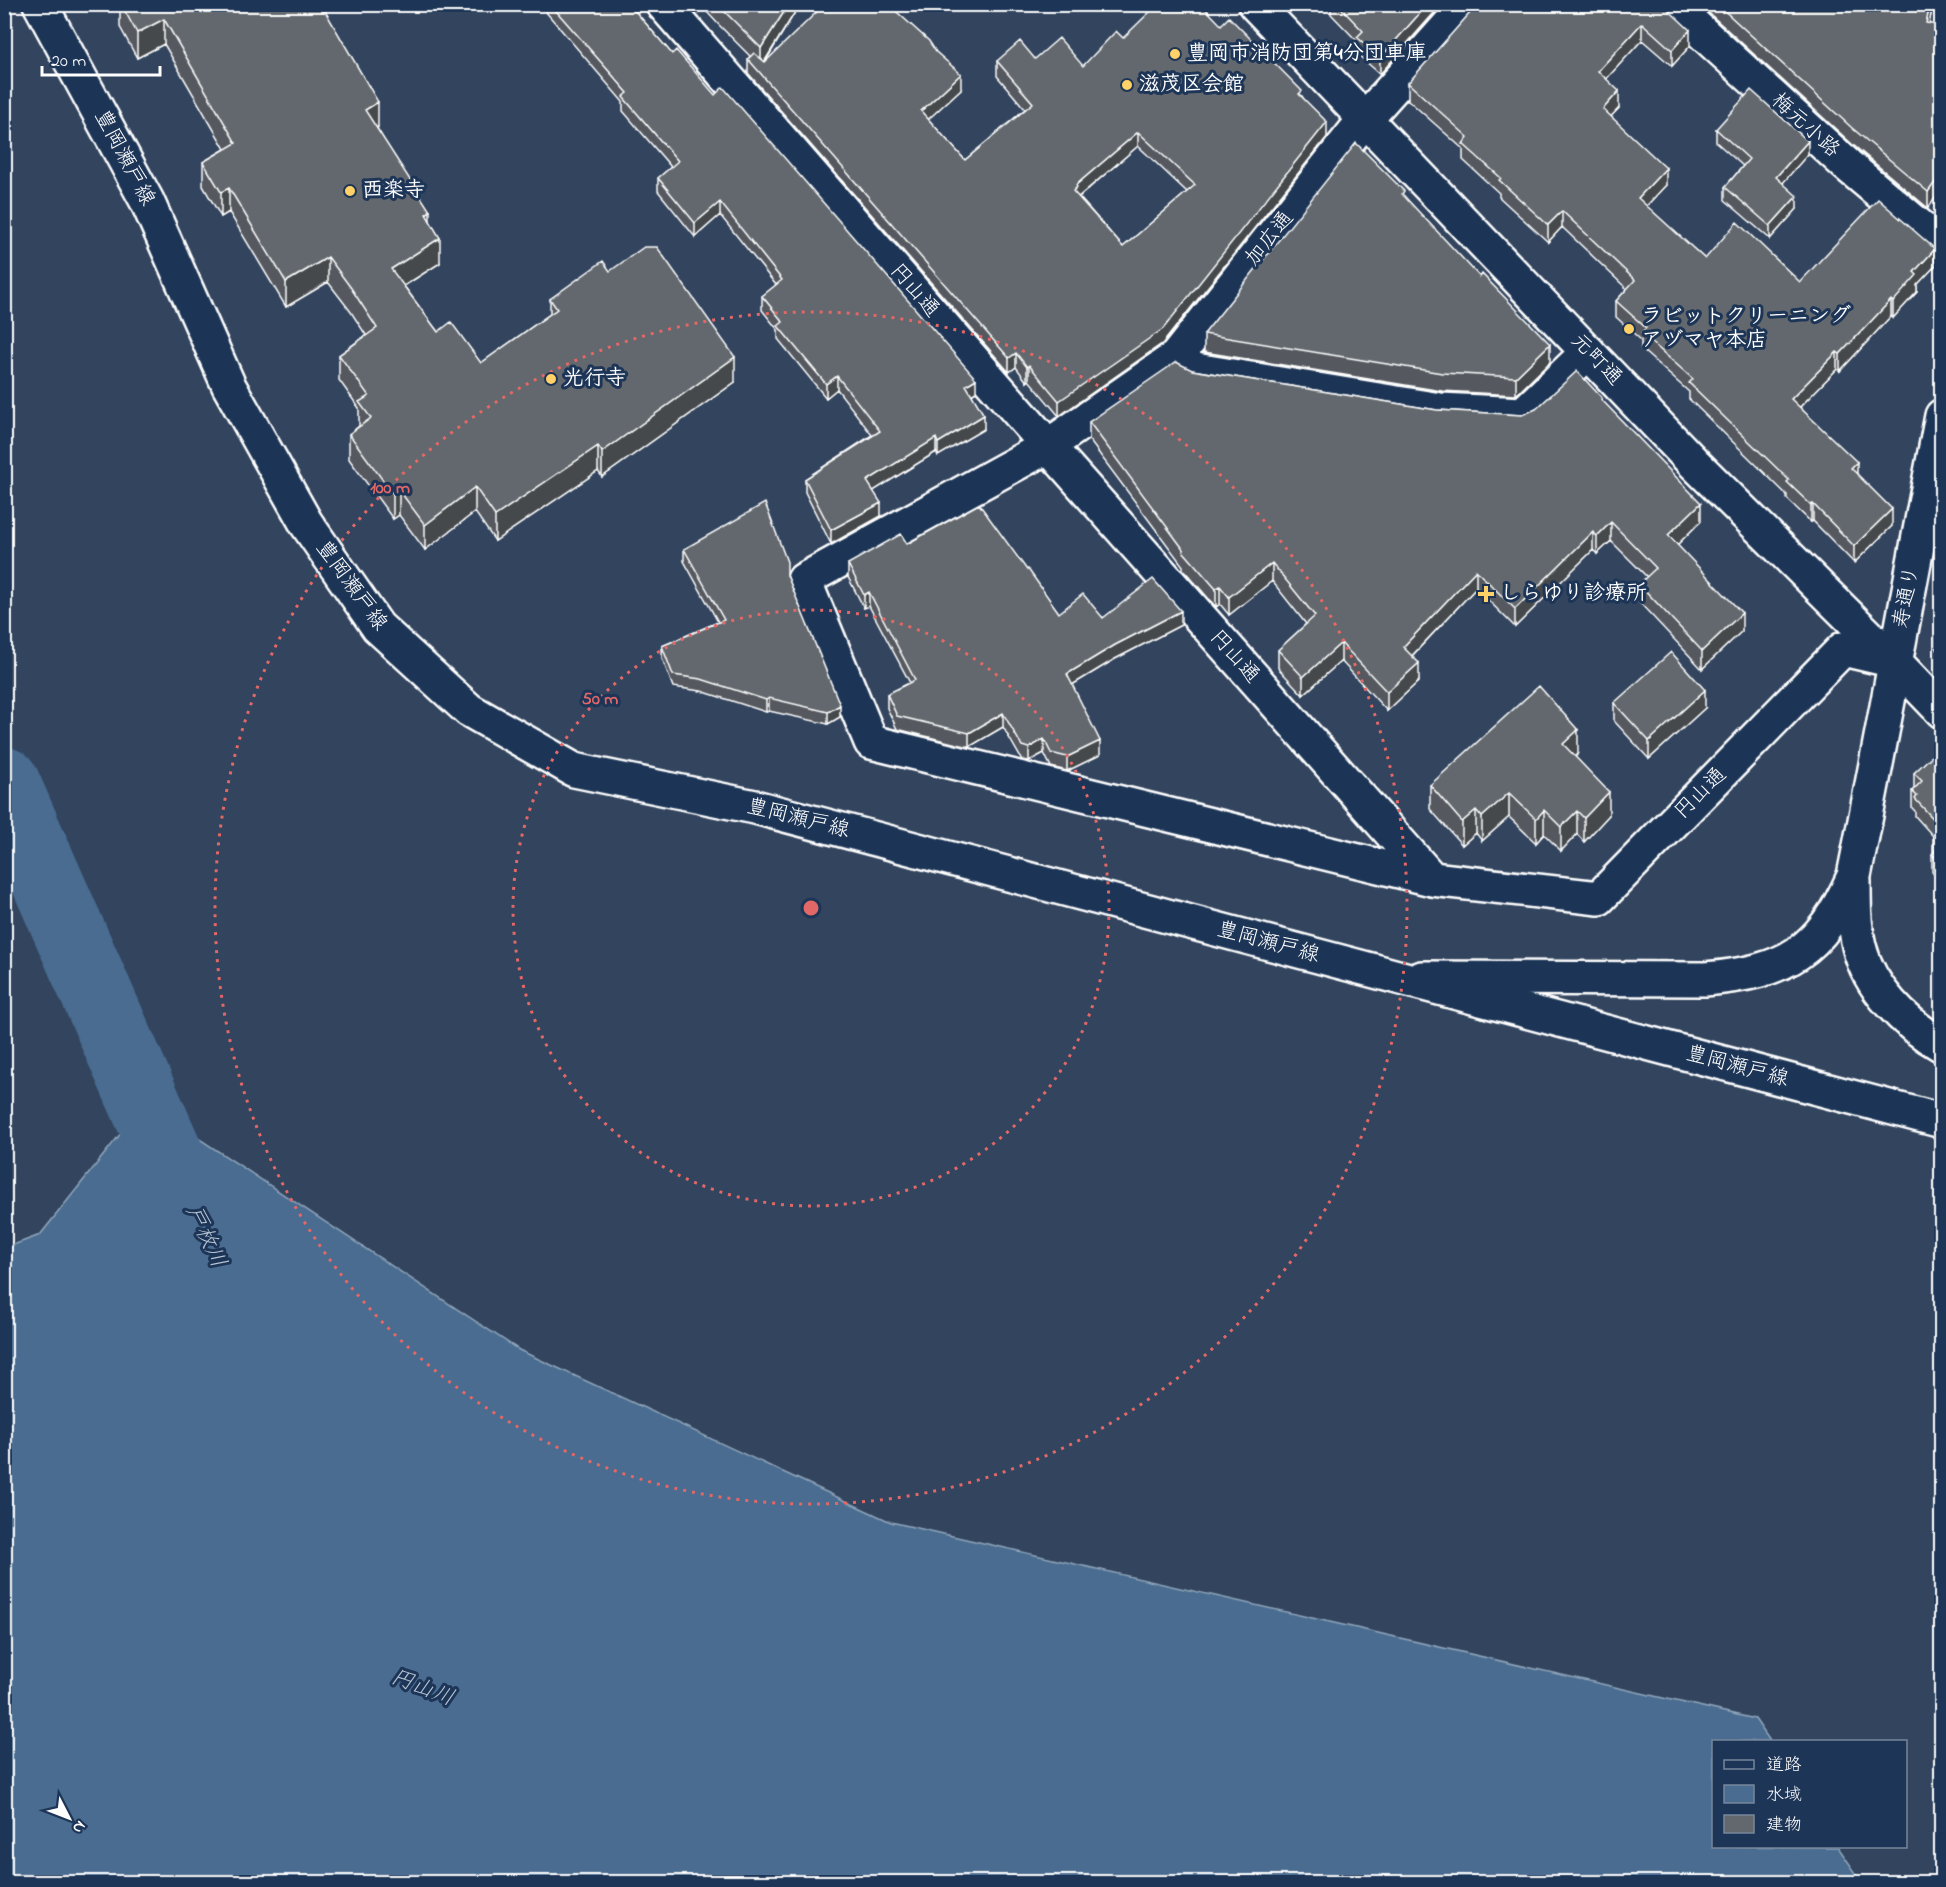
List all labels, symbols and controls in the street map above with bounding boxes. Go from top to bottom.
scale bar [42,39,160,77]
place label: 豊岡市消防団第4分団車庫 [1187,39,1427,69]
marker: 豊岡市消防団第4分団車庫 [1168,47,1182,61]
text: 20 m [51,49,86,75]
place label: 滋茂区会館 [1139,70,1244,100]
marker: 滋茂区会館 [1120,78,1134,92]
street label: 梅元小路 [1764,87,1846,165]
street label: 豊岡瀬戸線 [86,105,162,211]
place label: 西楽寺 [362,176,425,206]
marker: 西楽寺 [343,184,357,198]
street label: 加広通 [1239,205,1301,273]
street label: 円山通 [882,257,946,325]
place label: ラビットクリーニング アヅマヤ本店 [1641,302,1851,356]
marker: ラビットクリーニング アヅマヤ本店 [1622,322,1636,336]
street label: 元町通 [1563,327,1629,393]
place label: 光行寺 [563,364,626,394]
marker: 光行寺 [544,372,558,386]
text: 100 m [370,476,410,502]
street label: 豊岡瀬戸線 [308,535,394,637]
street label: 寿通り [1886,563,1928,631]
place label: しらゆり診療所 [1500,579,1647,609]
marker: しらゆり診療所 [1477,585,1495,603]
street label: 円山通 [1202,624,1266,690]
text: 50 m [582,687,618,713]
street label: 円山通 [1668,761,1734,827]
street label: 豊岡瀬戸線 [743,792,853,846]
centre of rings [801,898,821,918]
street label: 豊岡瀬戸線 [1213,915,1323,971]
street label: 豊岡瀬戸線 [1682,1039,1792,1095]
water label: 戸枚川 [177,1200,233,1274]
water label: 円山川 [385,1662,459,1716]
legend [1712,1740,1907,1848]
text: 道路 [1766,1753,1802,1779]
text: 水域 [1766,1783,1802,1809]
north arrow [39,1788,99,1848]
text: 建物 [1766,1813,1802,1839]
text: N [66,1815,91,1839]

